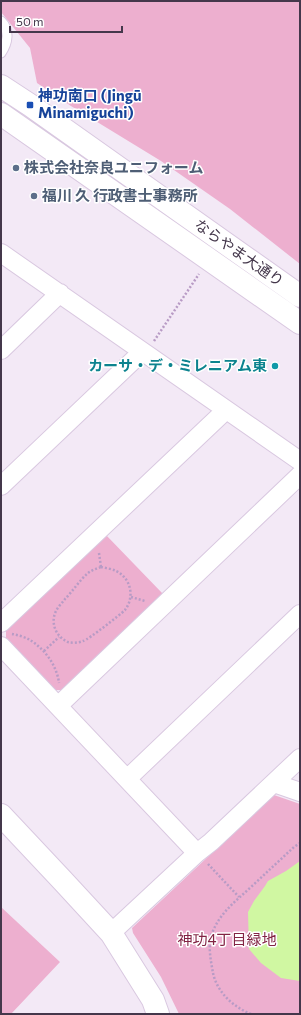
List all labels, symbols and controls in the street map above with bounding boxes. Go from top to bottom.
scale bar [10,8,122,34]
text: 50 m [16,14,44,28]
place label: 神功南口 (Jingū Minamiguchi) [37,86,142,121]
marker: 神功南口 (Jingū Minamiguchi) [25,100,35,110]
place label: 株式会社奈良ユニフォーム [24,158,204,176]
marker: 株式会社奈良ユニフォーム [11,163,21,173]
place label: 福川 久 行政書士事務所 [41,186,198,204]
marker: 福川 久 行政書士事務所 [29,191,39,201]
street label: ならやま大通り [191,215,288,290]
place label: カーサ・デ・ミレニアム東 [88,356,267,374]
marker: カーサ・デ・ミレニアム東 [270,361,280,371]
park label: 神功4丁目緑地 [177,930,277,948]

